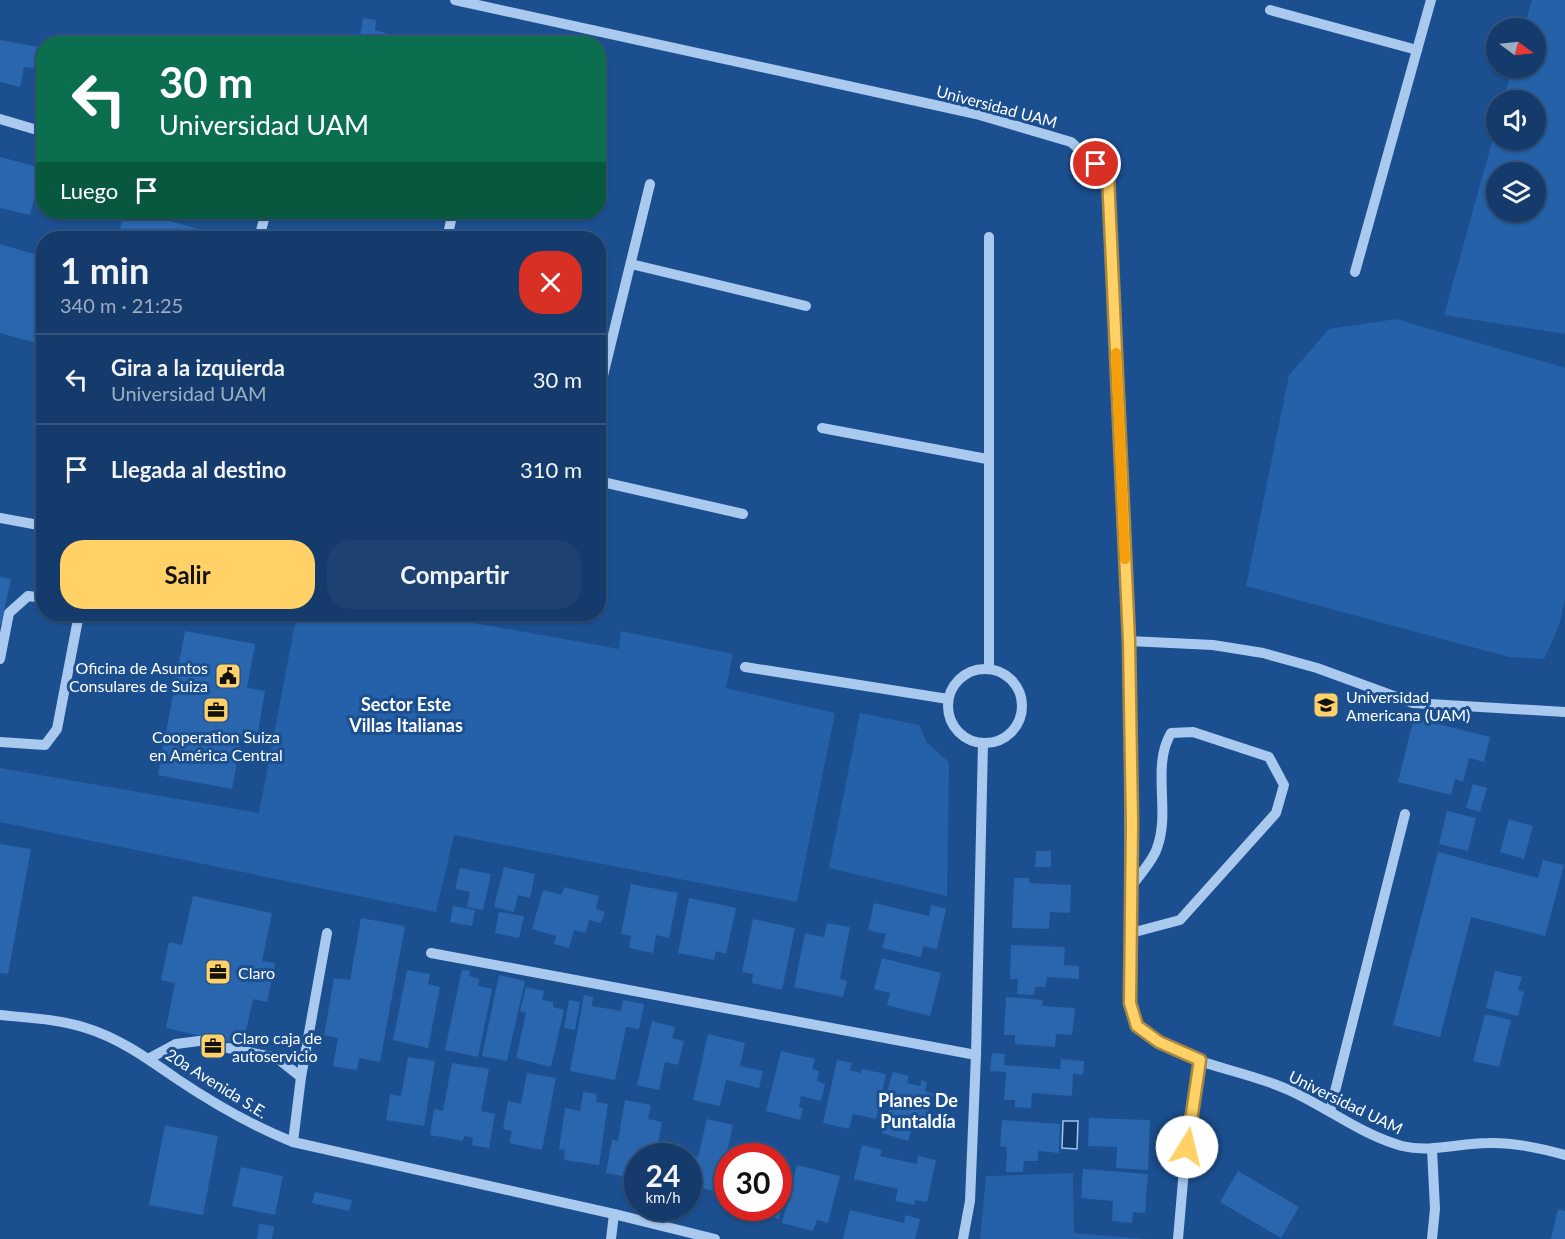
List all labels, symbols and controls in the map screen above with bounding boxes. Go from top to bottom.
north arrow [1486,18,1546,78]
map controls [1486,18,1546,222]
text: 30 m [159,57,253,107]
icon: left [60,60,138,138]
street label: Universidad UAM [934,81,1060,131]
button: sound [1486,90,1546,150]
text: Universidad UAM [159,108,369,141]
pin [1070,138,1121,189]
icon: arrive [1079,147,1112,180]
button: layers [1486,162,1546,222]
icon: arrive [130,174,163,207]
text: Luego [60,177,118,204]
text: 1 min [60,248,149,292]
button: close [519,251,582,314]
text: 340 m · 21:25 [60,293,183,317]
text: Gira a la izquierda [111,354,285,381]
icon: left [60,363,93,396]
text: 30 m [533,366,582,393]
text: Universidad UAM [111,381,267,405]
icon: arrive [60,453,93,486]
text: Llegada al destino [111,456,287,483]
text: 310 m [520,456,582,483]
button: Salir [60,540,315,609]
button: Compartir [327,540,582,609]
place label: Oficina de Asuntos Consulares de Suiza [69,658,208,695]
public building icon: Oficina de Asuntos Consulares de Suiza [213,661,243,691]
place label: Universidad Americana (UAM) [1346,687,1470,724]
school or university icon: Universidad Americana (UAM) [1311,690,1341,720]
district label: Sector Este Villas Italianas [348,693,463,736]
office icon: Cooperation Suiza en América Central [201,695,231,725]
place label: Cooperation Suiza en América Central [149,727,283,764]
office icon: Claro [203,957,233,987]
place label: Claro [238,963,275,982]
place label: Claro caja de autoservicio [232,1028,322,1065]
office icon: Claro caja de autoservicio [198,1031,228,1061]
street label: 20a Avenida S.E. [163,1044,271,1122]
street label: Universidad UAM [1286,1066,1406,1138]
district label: Planes De Puntaldía [878,1089,958,1132]
position arrow [1155,1115,1219,1179]
speed limit sign: 30 [714,1143,792,1221]
text: 24 [646,1157,680,1193]
text: km/h [645,1188,681,1206]

